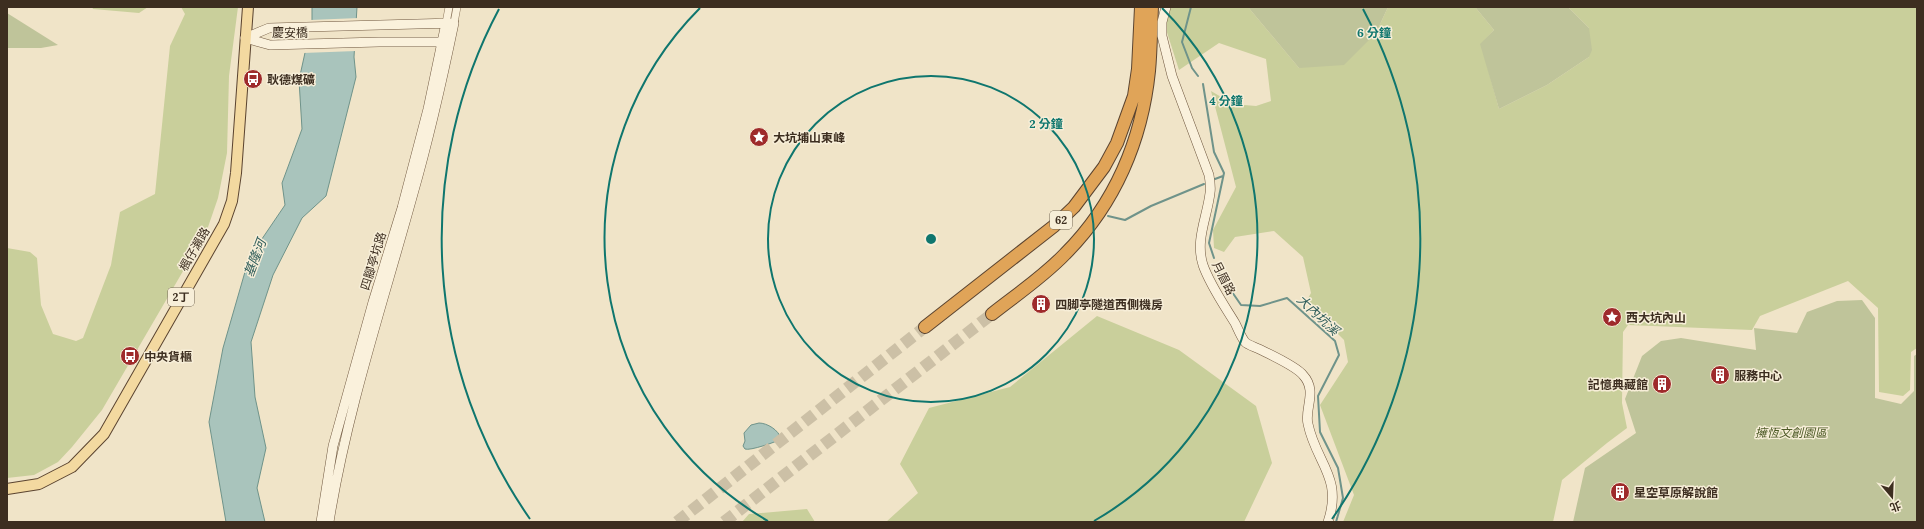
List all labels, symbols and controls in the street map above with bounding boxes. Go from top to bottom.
street label: 慶安橋 [272,25,308,40]
text: 6 分鐘 [1357,25,1391,40]
bus stop icon: 耿德煤礦 [242,68,264,90]
place label: 耿德煤礦 [267,72,315,87]
text: 4 分鐘 [1209,93,1243,108]
text: 2 分鐘 [1029,116,1063,131]
place icon: 大坑埔山東峰 [748,126,770,148]
place label: 大坑埔山東峰 [773,130,845,145]
road number: 62 [1050,211,1072,229]
street label: 楓仔瀨路 [176,224,212,274]
street label: 四腳亭坑路 [357,230,389,292]
centre of rings [924,232,938,246]
water label: 基隆河 [240,234,271,279]
street label: 月眉路 [1209,259,1239,297]
road number: 2丁 [168,288,194,306]
water label: 大內坑溪 [1293,291,1344,340]
building icon: 四脚亭隧道西側機房 [1030,293,1052,315]
place label: 四脚亭隧道西側機房 [1055,297,1163,312]
place icon: 西大坑內山 [1601,306,1623,328]
place label: 西大坑內山 [1626,310,1686,325]
bus stop icon: 中央貨櫃 [119,345,141,367]
place label: 中央貨櫃 [144,349,192,364]
building icon: 服務中心 [1709,364,1731,386]
place label: 服務中心 [1734,368,1782,383]
building icon: 記憶典藏館 [1651,373,1673,395]
place label: 記憶典藏館 [1588,377,1648,392]
park label: 擁恆文創園區 [1755,425,1829,440]
north arrow [1872,477,1912,517]
building icon: 星空草原解說館 [1609,481,1631,503]
place label: 星空草原解說館 [1634,485,1718,500]
text: 北 [1888,498,1903,515]

